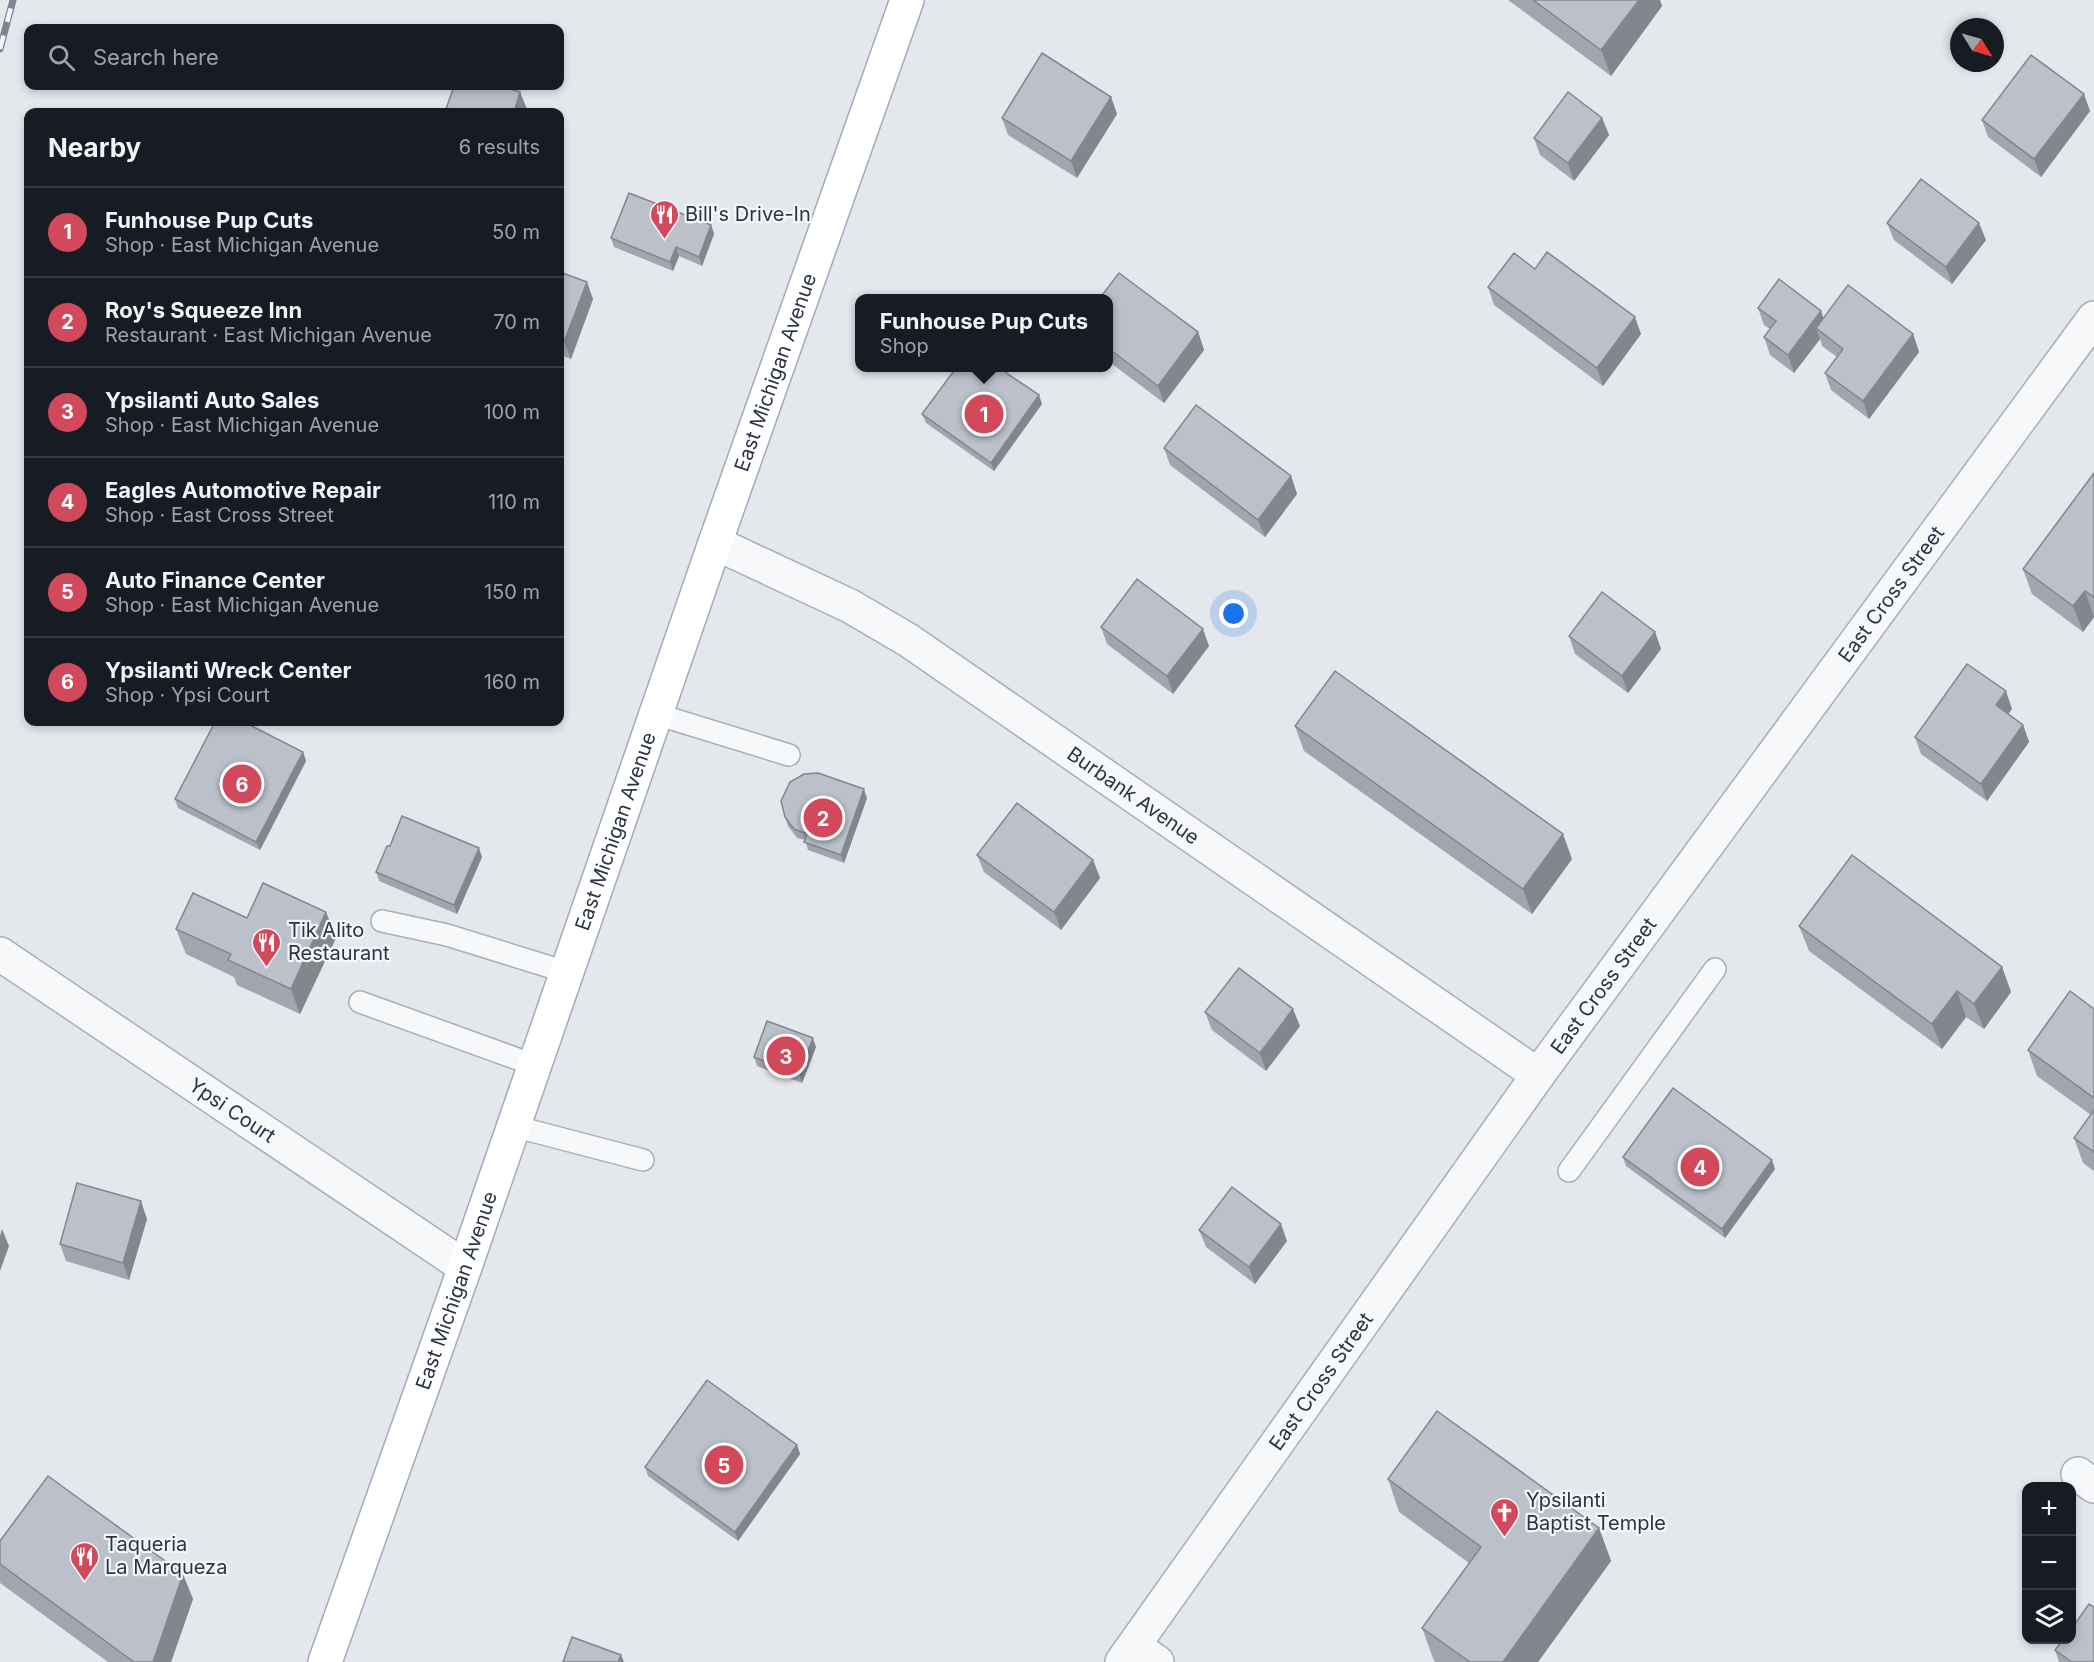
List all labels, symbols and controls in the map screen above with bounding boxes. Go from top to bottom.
north arrow [1950,18,2004,72]
search box [24,24,564,90]
icon: search [45,41,78,74]
text: Search here [93,44,219,70]
text: Nearby [48,132,141,163]
text: 6 results [459,135,540,159]
restaurant icon: Bill's Drive-In [648,198,680,240]
place label: Bill's Drive-In [685,202,811,226]
text: Funhouse Pup Cuts [105,207,313,233]
text: 1 [63,220,72,244]
text: 50 m [492,220,540,244]
text: Shop · East Michigan Avenue [105,233,379,257]
street label: East Michigan Avenue [729,270,821,475]
popup [855,294,1113,372]
text: Roy's Squeeze Inn [105,297,302,323]
text: Funhouse Pup Cuts [880,308,1088,334]
text: 2 [61,310,74,334]
text: 70 m [493,310,540,334]
text: Restaurant · East Michigan Avenue [105,323,432,347]
text: Shop [880,334,929,358]
text: Ypsilanti Auto Sales [105,387,319,413]
pin: 1 [964,392,1004,436]
text: 3 [61,400,74,424]
text: 100 m [483,400,540,424]
text: Shop · East Michigan Avenue [105,413,379,437]
text: Eagles Automotive Repair [105,477,381,503]
text: 4 [61,490,74,514]
text: 110 m [488,490,540,514]
text: Shop · East Cross Street [105,503,334,527]
street label: East Cross Street [1833,521,1949,667]
text: Auto Finance Center [105,567,325,593]
text: 5 [61,580,74,604]
text: 150 m [484,580,540,604]
text: Shop · East Michigan Avenue [105,593,379,617]
your location [1219,599,1248,628]
text: Ypsilanti Wreck Center [105,657,352,683]
text: 6 [61,670,74,694]
text: 160 m [484,670,540,694]
text: Shop · Ypsi Court [105,683,270,707]
street label: East Michigan Avenue [570,729,661,934]
street label: Burbank Avenue [1063,742,1204,850]
pin: 6 [222,762,262,806]
pin: 2 [804,796,842,840]
street label: East Cross Street [1546,913,1662,1059]
place label: Tik Alito Restaurant [288,918,390,965]
restaurant icon: Tik Alito Restaurant [251,926,283,968]
pin: 3 [766,1034,806,1078]
street label: Ypsi Court [185,1073,280,1148]
pin: 4 [1680,1144,1720,1190]
street label: East Michigan Avenue [411,1188,502,1393]
street label: East Cross Street [1264,1308,1378,1455]
pin: 5 [704,1442,744,1488]
map controls [2022,1482,2076,1644]
button: + [2022,1482,2076,1536]
place label: Ypsilanti Baptist Temple [1526,1488,1666,1535]
church icon: Ypsilanti Baptist Temple [1489,1496,1521,1538]
place label: Taqueria La Marqueza [105,1532,227,1579]
button: − [2022,1536,2076,1590]
restaurant icon: Taqueria La Marqueza [68,1540,100,1582]
button: layers [2022,1590,2076,1644]

